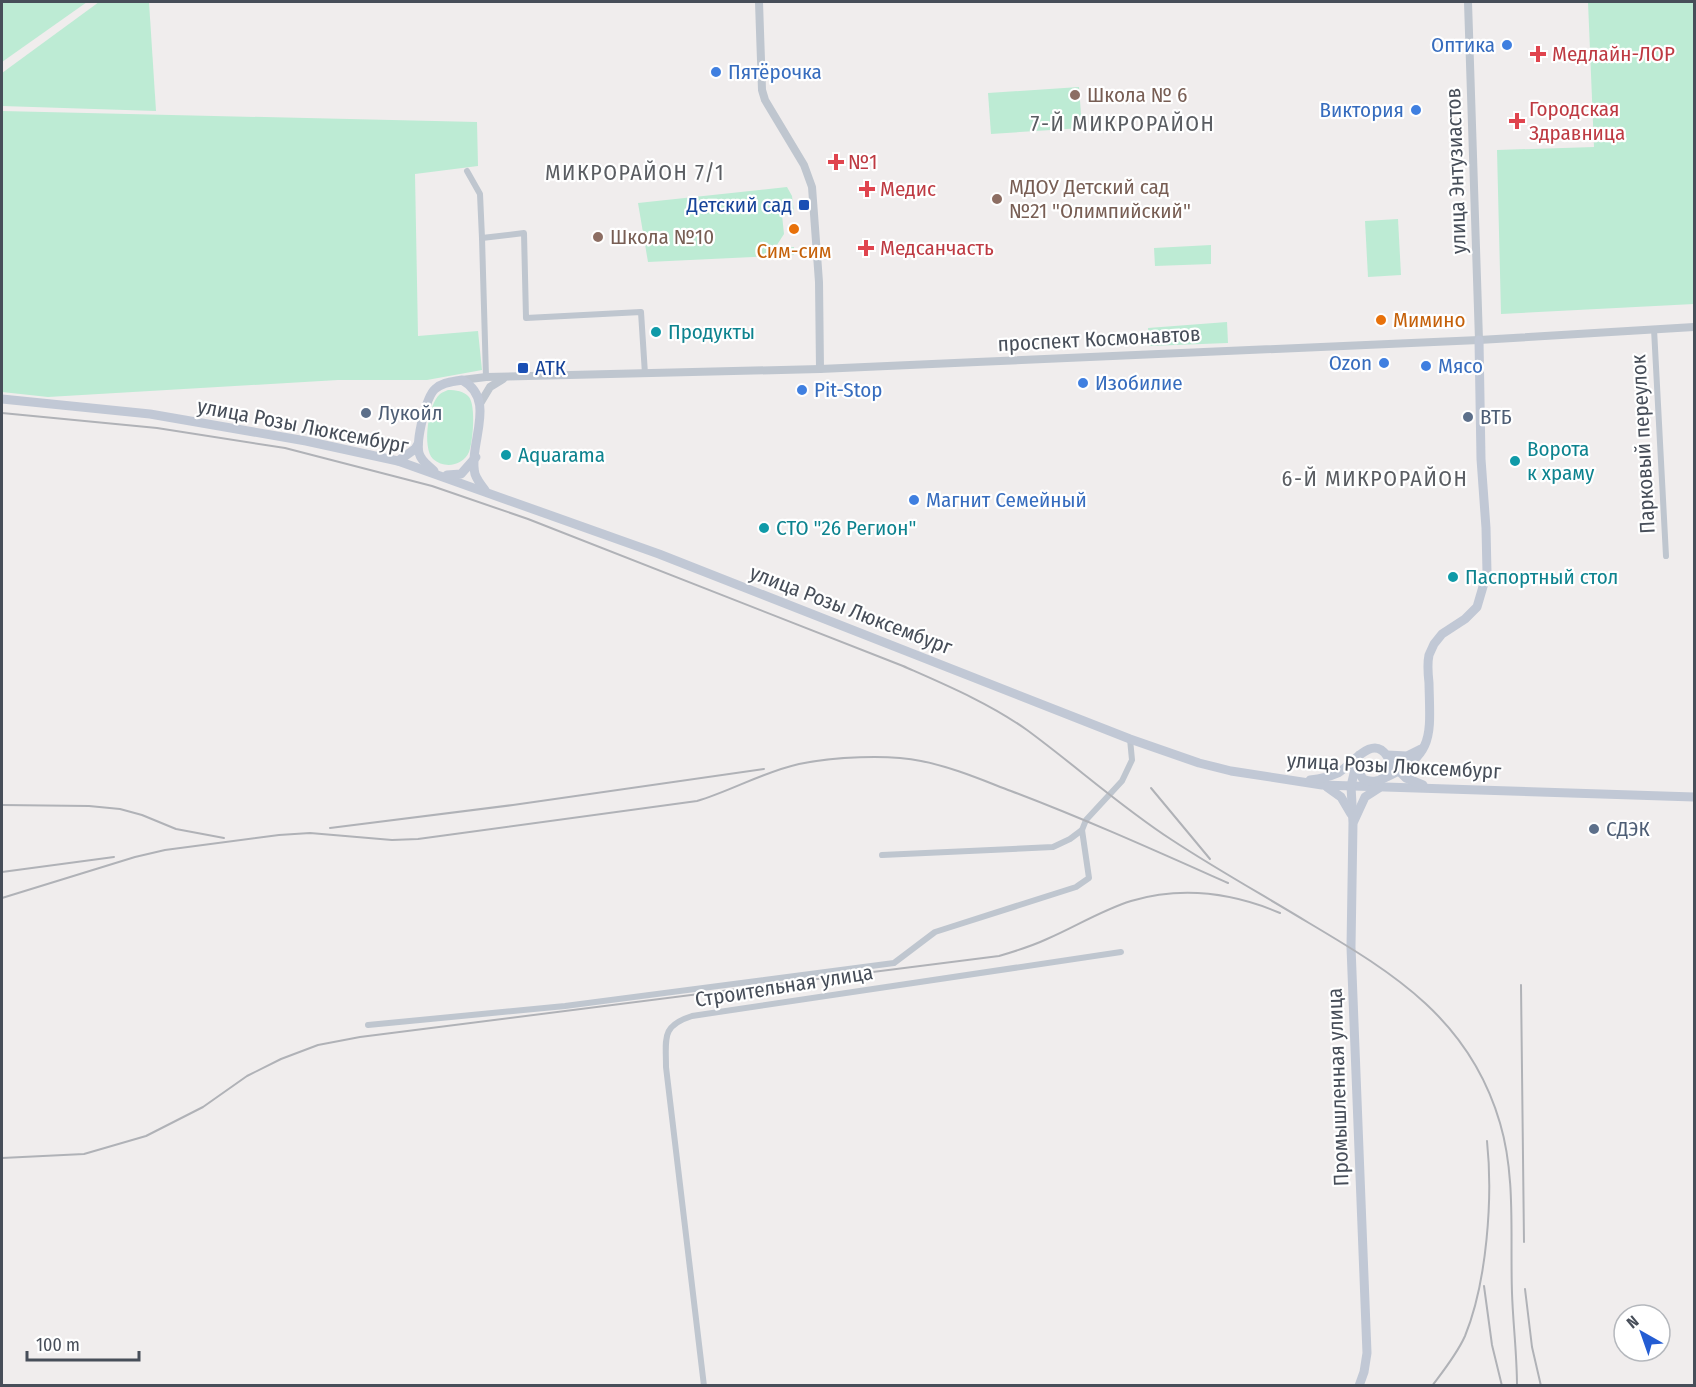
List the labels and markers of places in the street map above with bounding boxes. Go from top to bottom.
place label: Оптика [1431,32,1495,58]
marker: Оптика [1500,38,1514,52]
place label: Медлайн-ЛОР [1552,41,1675,67]
marker: Медлайн-ЛОР [1529,45,1547,63]
place label: Пятёрочка [728,59,822,85]
marker: Пятёрочка [709,65,723,79]
place label: Школа № 6 [1087,82,1187,108]
marker: Школа № 6 [1068,88,1082,102]
place label: Городская Здравница [1529,96,1625,146]
place label: Виктория [1319,97,1404,123]
marker: Виктория [1409,103,1423,117]
marker: Городская Здравница [1510,114,1524,128]
place label: №1 [848,149,877,175]
marker: №1 [829,155,843,169]
place label: МДОУ Детский сад №21 "Олимпийский" [1009,174,1191,224]
place label: Медис [880,176,936,202]
marker: Медис [858,180,876,198]
place label: Детский сад [685,192,792,218]
marker: МДОУ Детский сад №21 "Олимпийский" [990,192,1004,206]
marker: Детский сад [797,198,811,212]
marker: Сим-сим [787,222,801,236]
place label: Школа №10 [610,224,714,250]
marker: Школа №10 [591,230,605,244]
place label: Медсанчасть [880,235,994,261]
place label: Сим-сим [756,238,832,264]
marker: Медсанчасть [857,239,875,257]
place label: Мимино [1393,307,1466,333]
marker: Мимино [1374,313,1388,327]
place label: Продукты [668,319,755,345]
marker: Продукты [649,325,663,339]
place label: Ozon [1329,350,1372,376]
place label: Мясо [1438,353,1483,379]
place label: АТК [535,355,567,381]
marker: Ozon [1377,356,1391,370]
marker: Мясо [1419,359,1433,373]
marker: АТК [516,361,530,375]
place label: Изобилие [1095,370,1183,396]
marker: Изобилие [1076,376,1090,390]
place label: Pit-Stop [814,377,882,403]
marker: Pit-Stop [795,383,809,397]
place label: Лукойл [378,400,443,426]
place label: ВТБ [1480,404,1512,430]
marker: Лукойл [359,406,373,420]
marker: ВТБ [1461,410,1475,424]
place label: Ворота к храму [1527,436,1595,486]
place label: Aquarama [518,442,605,468]
marker: Aquarama [499,448,513,462]
marker: Ворота к храму [1508,454,1522,468]
place label: Магнит Семейный [926,487,1087,513]
marker: Магнит Семейный [907,493,921,507]
place label: СТО "26 Регион" [776,515,916,541]
marker: СТО "26 Регион" [757,521,771,535]
place label: Паспортный стол [1465,564,1618,590]
marker: Паспортный стол [1446,570,1460,584]
place label: СДЭК [1606,816,1650,842]
marker: СДЭК [1587,822,1601,836]

